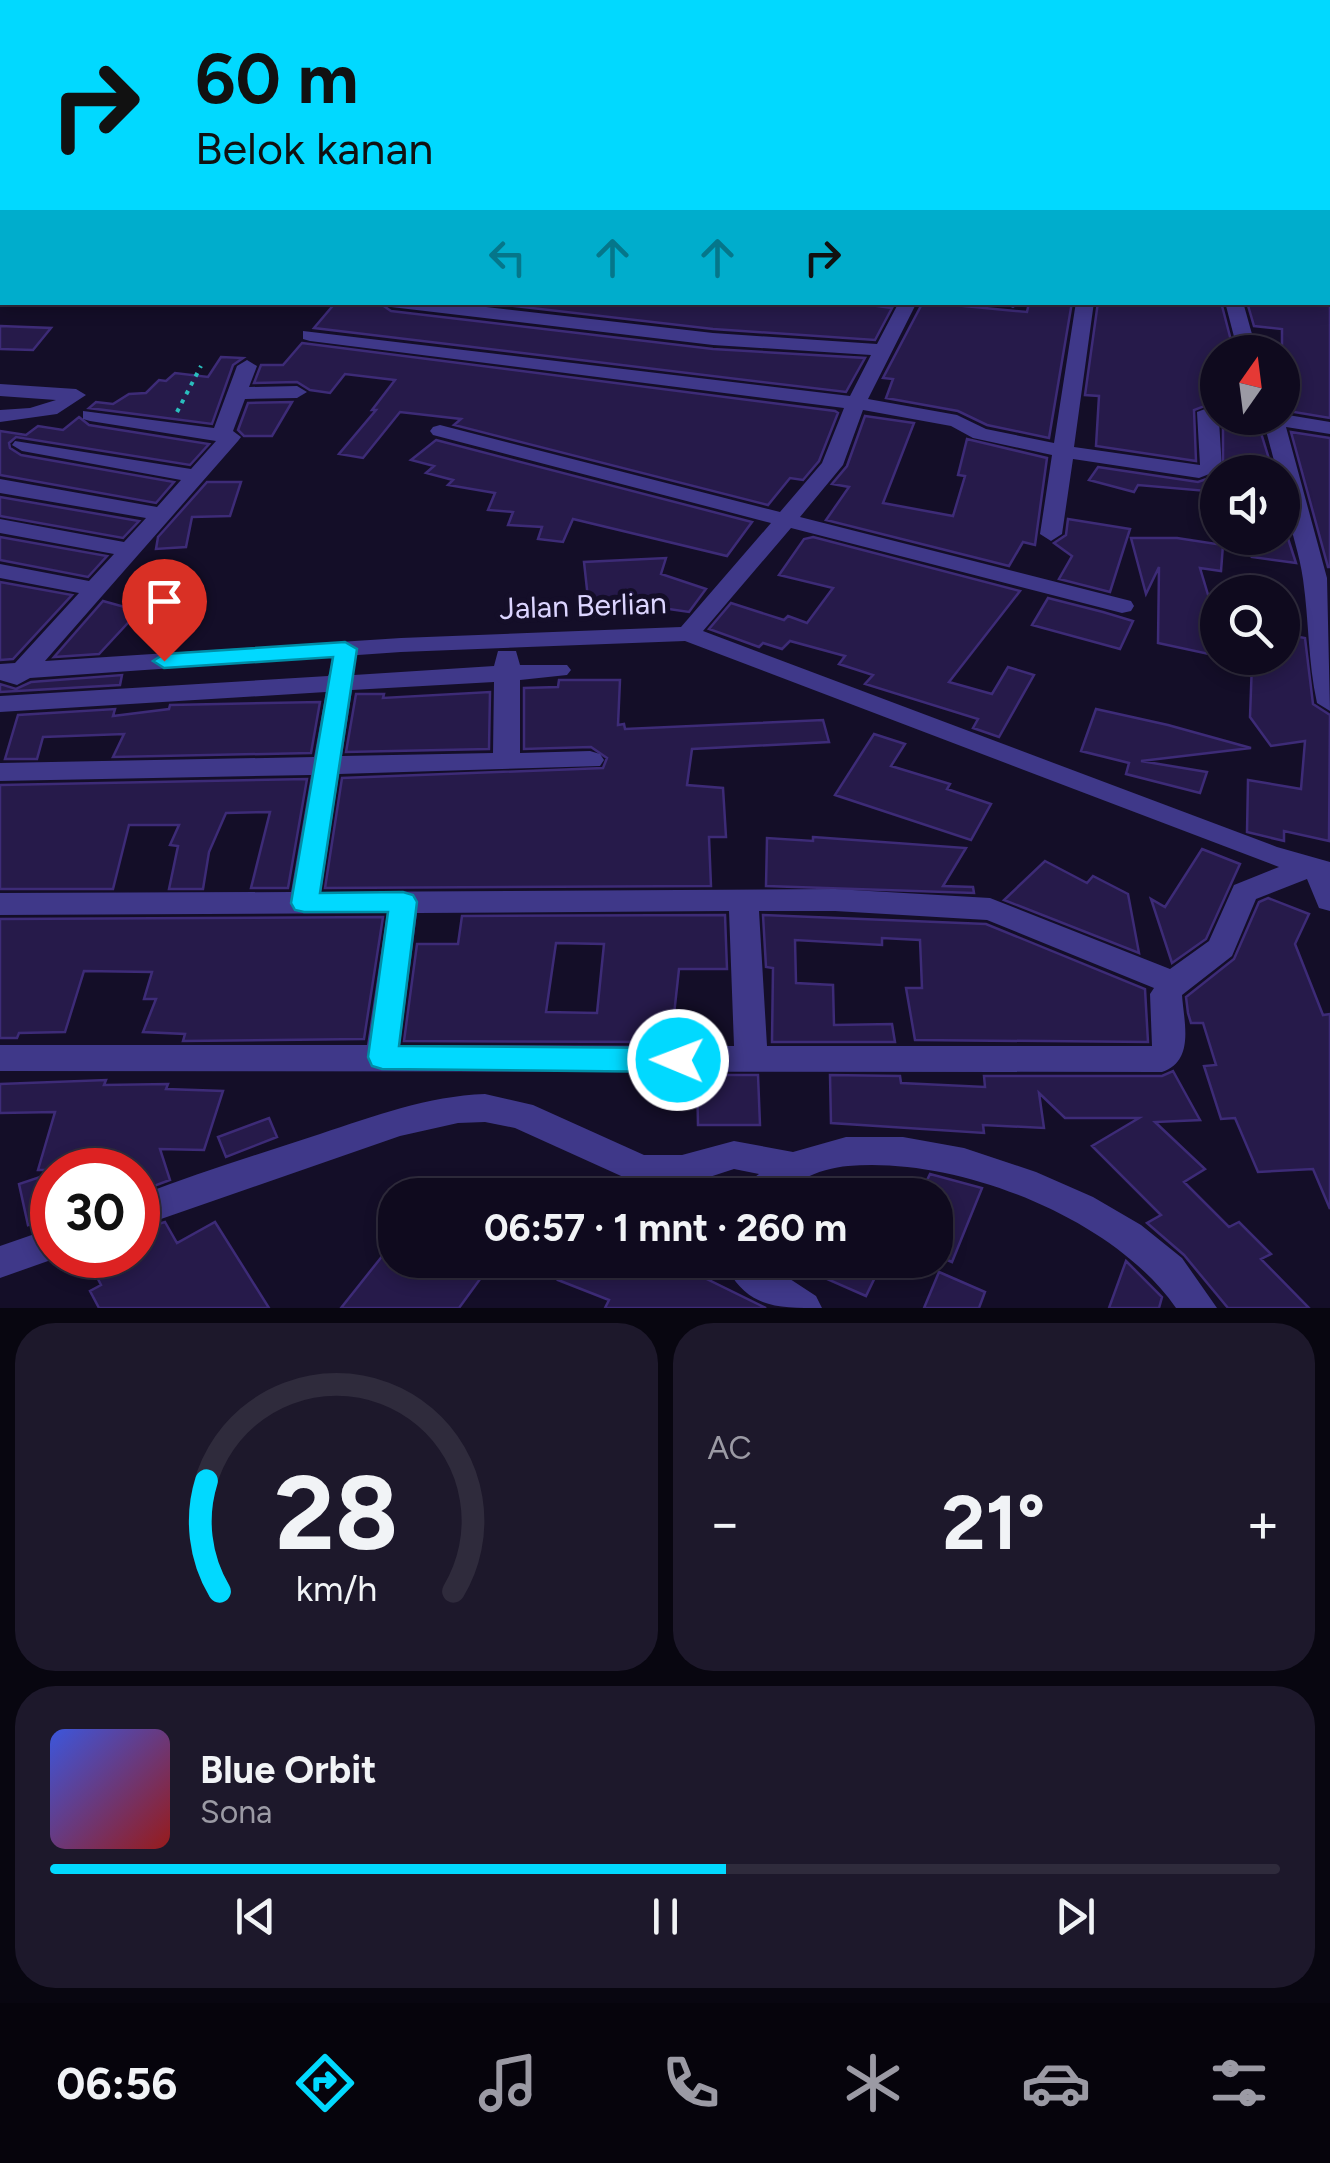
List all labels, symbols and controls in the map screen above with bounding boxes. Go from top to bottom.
text: 60 m [195,36,359,121]
icon: right [30,40,160,170]
text: Belok kanan [195,121,433,175]
icon: left [480,230,535,285]
icon: ahead [585,230,640,285]
icon: ahead [690,230,745,285]
icon: right [795,230,850,285]
north arrow [1200,335,1300,435]
map controls [1200,335,1300,675]
button: sound [1200,455,1300,555]
pin [122,559,207,662]
icon: arrive [137,574,192,629]
button: search [1200,575,1300,675]
street label: Jalan Berlian [499,584,667,627]
position arrow [626,1008,730,1112]
speed limit sign: 30 [30,1148,160,1278]
text: 06:57 · 1 mnt · 260 m [484,1205,847,1251]
text: AC [708,1429,752,1467]
text: 28 [274,1450,398,1575]
text: 21° [942,1478,1045,1568]
text: − [708,1490,742,1556]
text: + [1246,1490,1280,1556]
text: km/h [295,1567,377,1610]
text: Blue Orbit [200,1747,376,1793]
text: Sona [200,1793,272,1831]
icon: previous [228,1889,283,1944]
icon: pause [638,1889,693,1944]
icon: next [1048,1889,1103,1944]
icon: directions [290,2048,360,2118]
icon: music [473,2048,543,2118]
icon: phone [656,2048,726,2118]
icon: climate [838,2048,908,2118]
icon: car [1021,2048,1091,2118]
icon: filters [1204,2048,1274,2118]
text: 06:56 [56,2056,177,2110]

